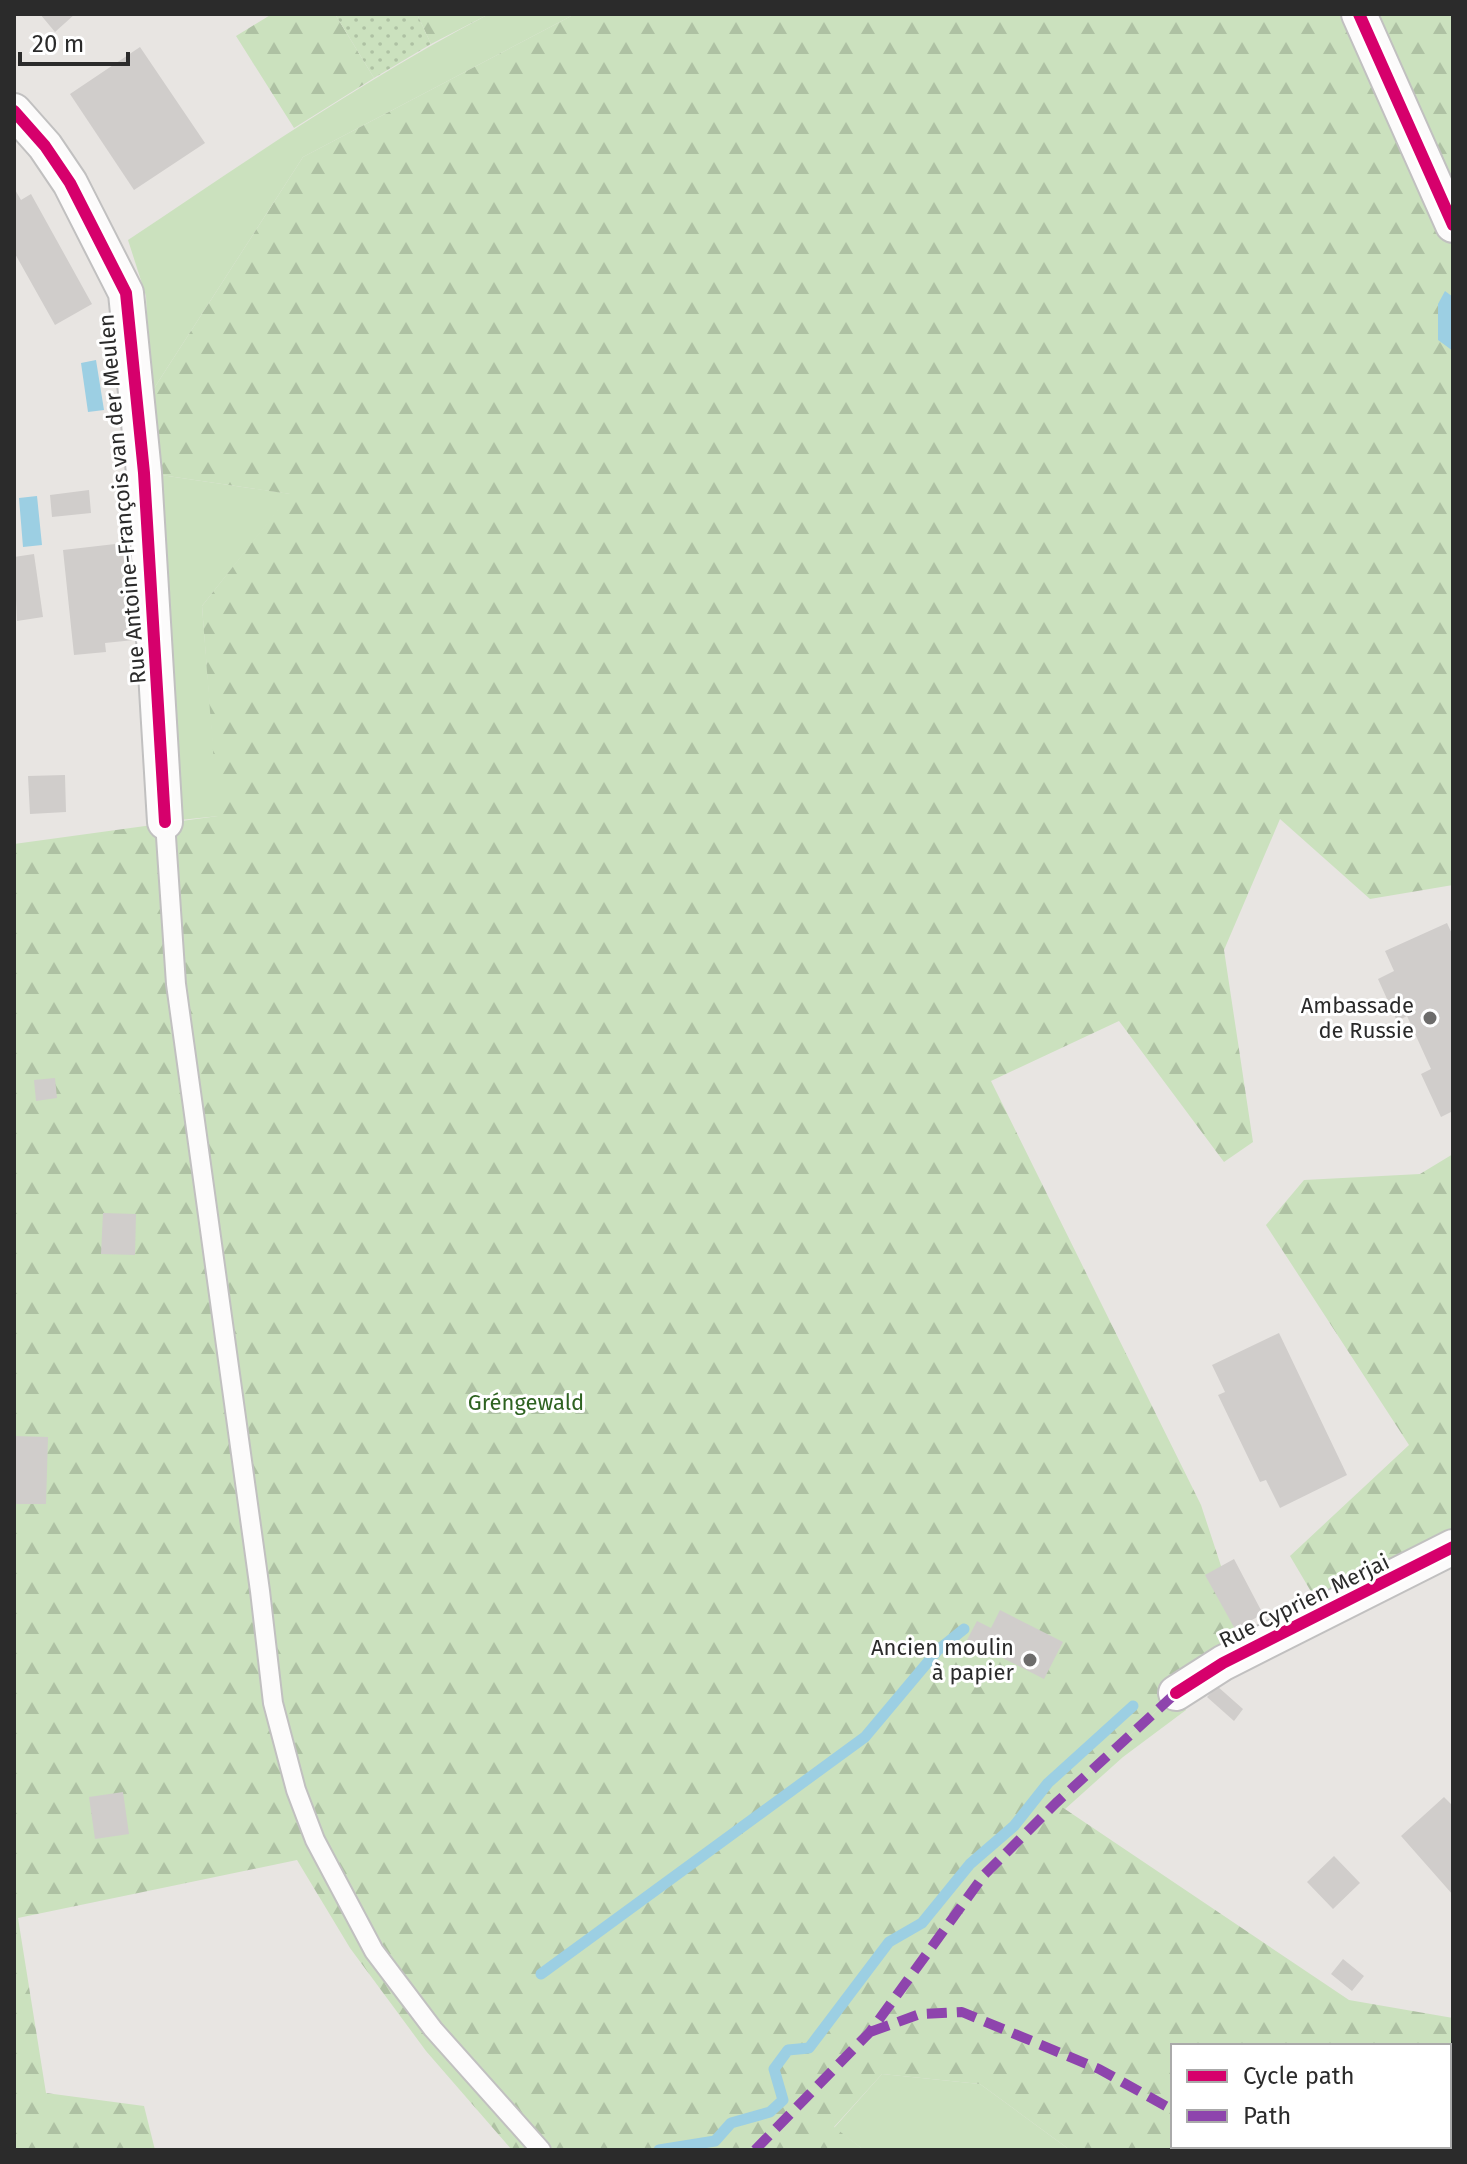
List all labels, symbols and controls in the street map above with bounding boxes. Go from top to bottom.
scale bar [20,16,128,66]
text: 20 m [32,30,84,58]
street label: Rue Antoine-François van der Meulen [92,313,152,685]
place label: Ambassade de Russie [1301,992,1414,1044]
marker: Ambassade de Russie [1421,1009,1439,1027]
park label: Gréngewald [468,1389,584,1416]
street label: Rue Cyprien Merjai [1214,1548,1394,1654]
place label: Ancien moulin à papier [871,1634,1015,1686]
marker: Ancien moulin à papier [1021,1651,1039,1669]
legend [1171,2044,1451,2148]
text: Cycle path [1243,2062,1355,2090]
text: Path [1243,2102,1291,2130]

